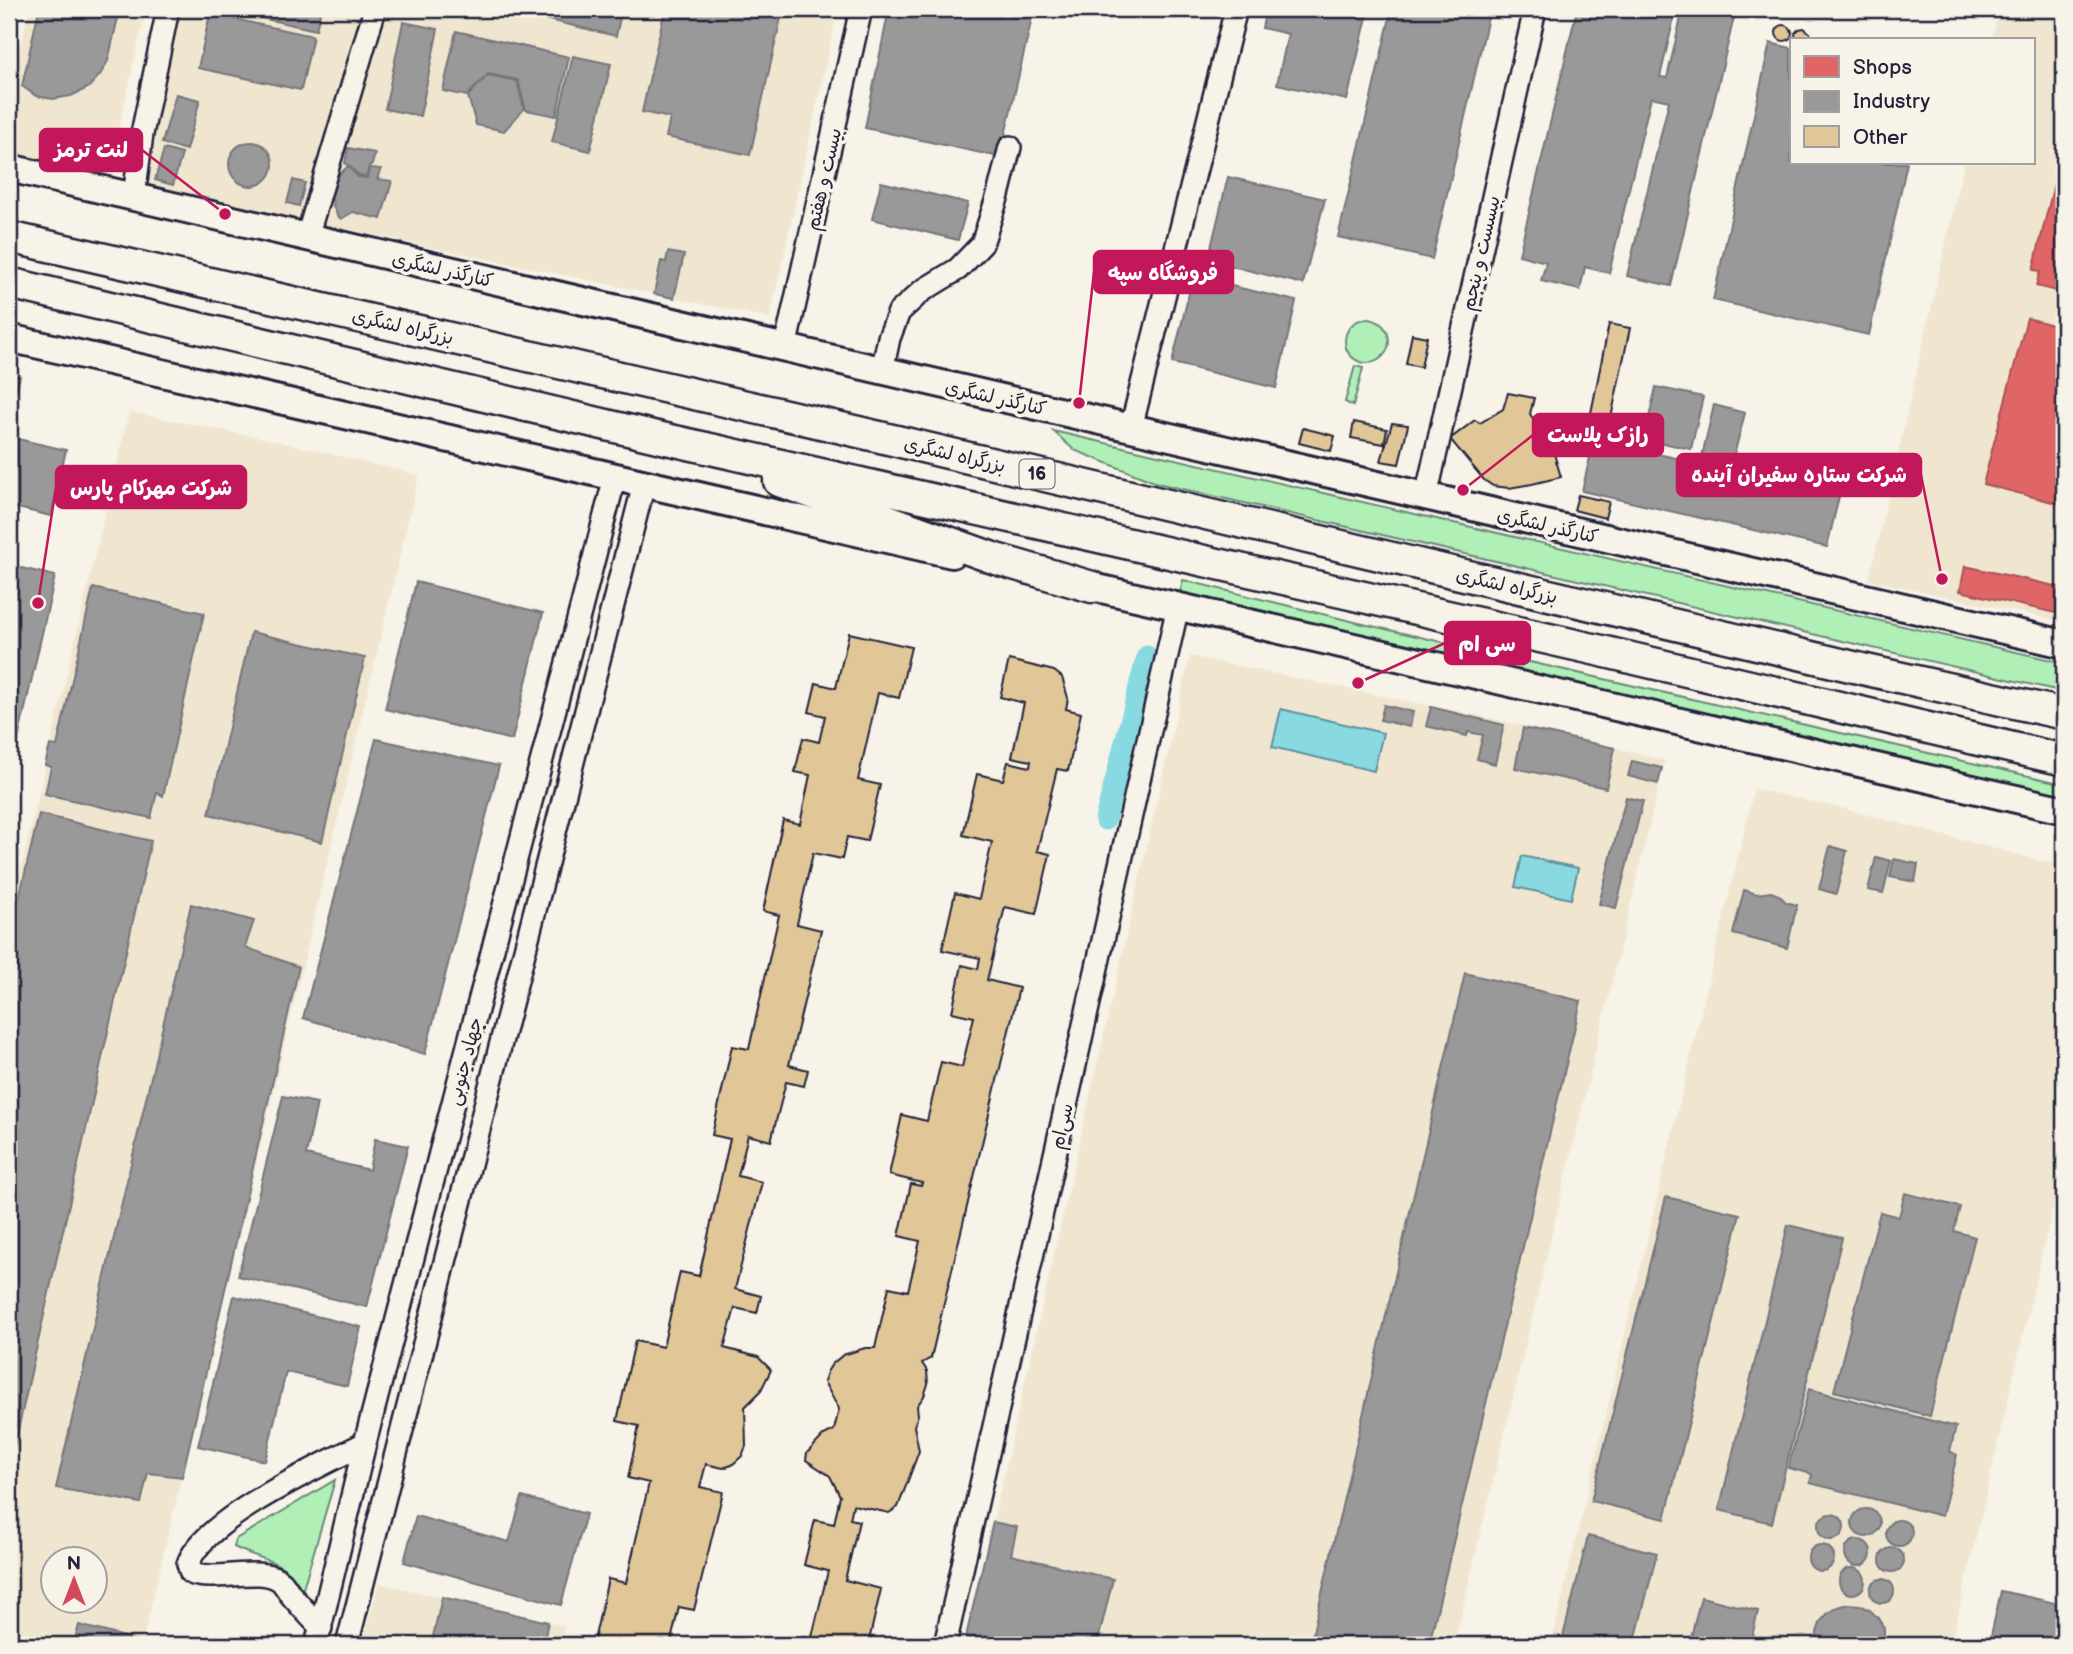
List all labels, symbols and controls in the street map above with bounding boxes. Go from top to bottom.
legend [1790,38,2035,164]
text: Shops [1853,55,1912,80]
text: Industry [1853,89,1931,114]
text: Other [1853,125,1908,150]
street label: بیست و هفتم [801,126,849,233]
callout: لنت ترمز [40,129,142,171]
text: لنت ترمز [52,138,128,163]
street label: بیسست و پنجم [1457,193,1508,314]
street label: کنارگذر لشگری [390,248,496,293]
callout: فروشگاه سپه [1094,251,1233,293]
text: فروشگاه سپه [1108,260,1218,286]
street label: بزرگراه لشگری [350,305,456,350]
street label: کنارگذر لشگری [943,376,1049,421]
callout: رازک پلاست [1533,414,1663,456]
text: رازک پلاست [1547,423,1649,448]
street label: بزرگراه لشگری [902,433,1008,478]
callout: شرکت ستاره سفیران آینده [1677,454,1921,496]
road number: 16 [1020,460,1054,488]
text: شرکت ستاره سفیران آینده [1691,463,1907,488]
callout: شرکت مهرکام پارس [56,466,246,508]
text: شرکت مهرکام پارس [70,476,232,504]
street label: کنارگذر لشگری [1495,504,1601,549]
street label: بزرگراه لشگری [1454,564,1560,609]
callout: سی ام [1445,622,1530,664]
text: سی ام [1458,632,1516,660]
street label: جهاد جنوبی [443,1015,488,1108]
street label: سی‌ام [1046,1101,1081,1152]
north arrow [38,1546,108,1616]
text: N [67,1553,81,1576]

